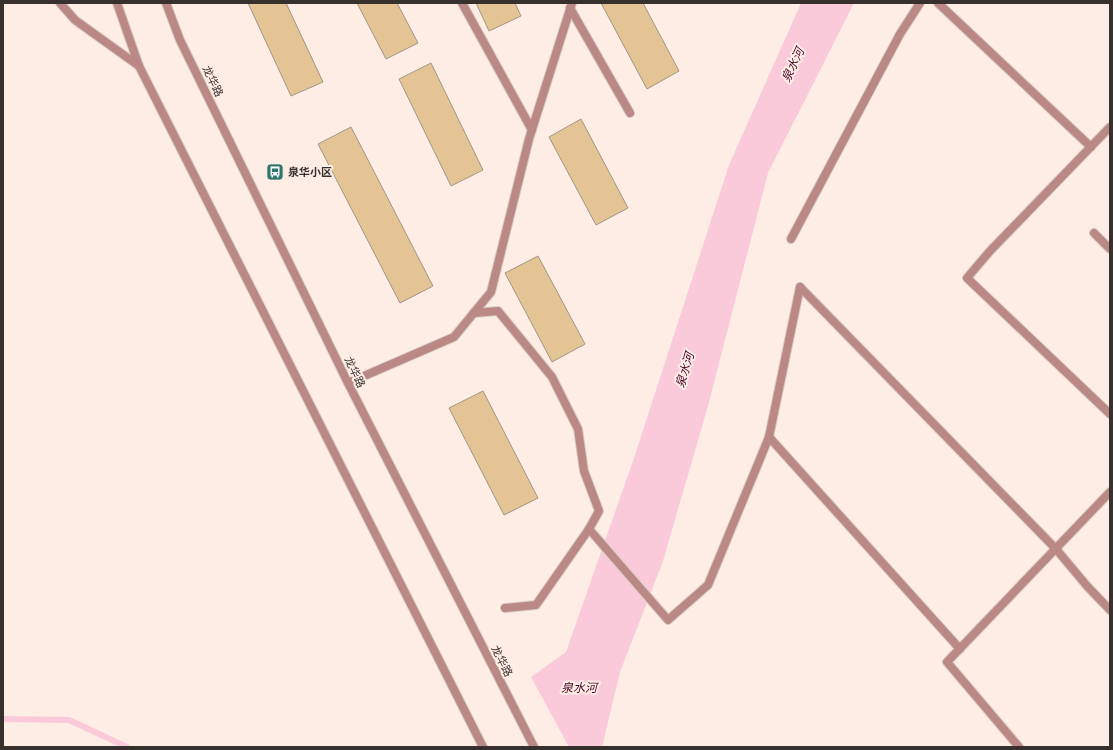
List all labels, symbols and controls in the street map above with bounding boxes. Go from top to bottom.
water label: 泉水河 [779,44,809,85]
street label: 龙华路 [199,64,226,99]
bus stop icon: 泉华小区 [265,162,285,182]
place label: 泉华小区 [288,166,332,179]
water label: 泉水河 [673,349,698,390]
street label: 龙华路 [341,355,368,390]
street label: 龙华路 [488,644,515,679]
water label: 泉水河 [561,681,599,696]

